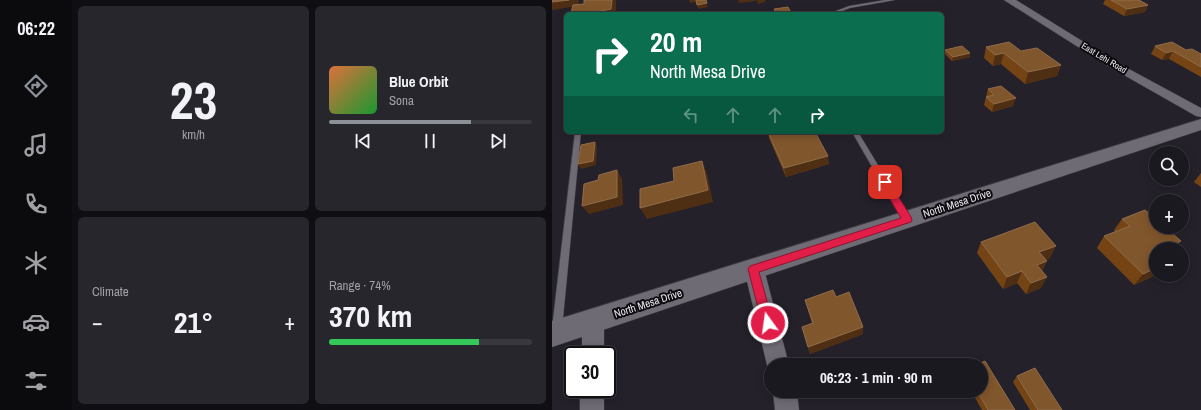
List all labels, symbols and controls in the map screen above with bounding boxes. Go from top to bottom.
text: 06:22 [17,16,55,41]
text: 20 m [650,23,702,61]
icon: right [584,28,636,80]
street label: East Lehi Road [1079,40,1129,76]
text: North Mesa Drive [650,59,766,84]
text: 23 [170,65,217,135]
text: Blue Orbit [389,71,448,92]
icon: directions [22,72,50,100]
text: Sona [389,92,414,109]
icon: left [680,104,702,126]
icon: ahead [722,104,744,126]
icon: ahead [764,104,786,126]
icon: right [806,104,828,126]
text: km/h [182,126,205,143]
icon: previous [352,130,374,152]
icon: pause [419,130,441,152]
icon: next [487,130,509,152]
icon: music [22,131,50,159]
map controls [1149,146,1189,282]
button: search [1149,146,1189,186]
pin [868,165,902,199]
icon: arrive [874,171,896,193]
street label: North Mesa Drive [921,185,993,221]
icon: phone [22,190,50,218]
button: + [1149,194,1189,234]
button: − [1149,242,1189,282]
icon: climate [22,249,50,277]
text: Range · 74% [329,277,391,294]
text: Climate [92,283,129,300]
street label: North Mesa Drive [612,285,684,321]
text: 370 km [329,296,412,336]
text: 21° [174,302,213,342]
position arrow [747,302,789,344]
text: − [92,307,103,337]
text: + [284,307,295,337]
icon: car [22,308,50,336]
speed limit sign: 30 [564,346,616,398]
icon: filters [22,367,50,395]
text: 06:23 · 1 min · 90 m [820,367,932,388]

